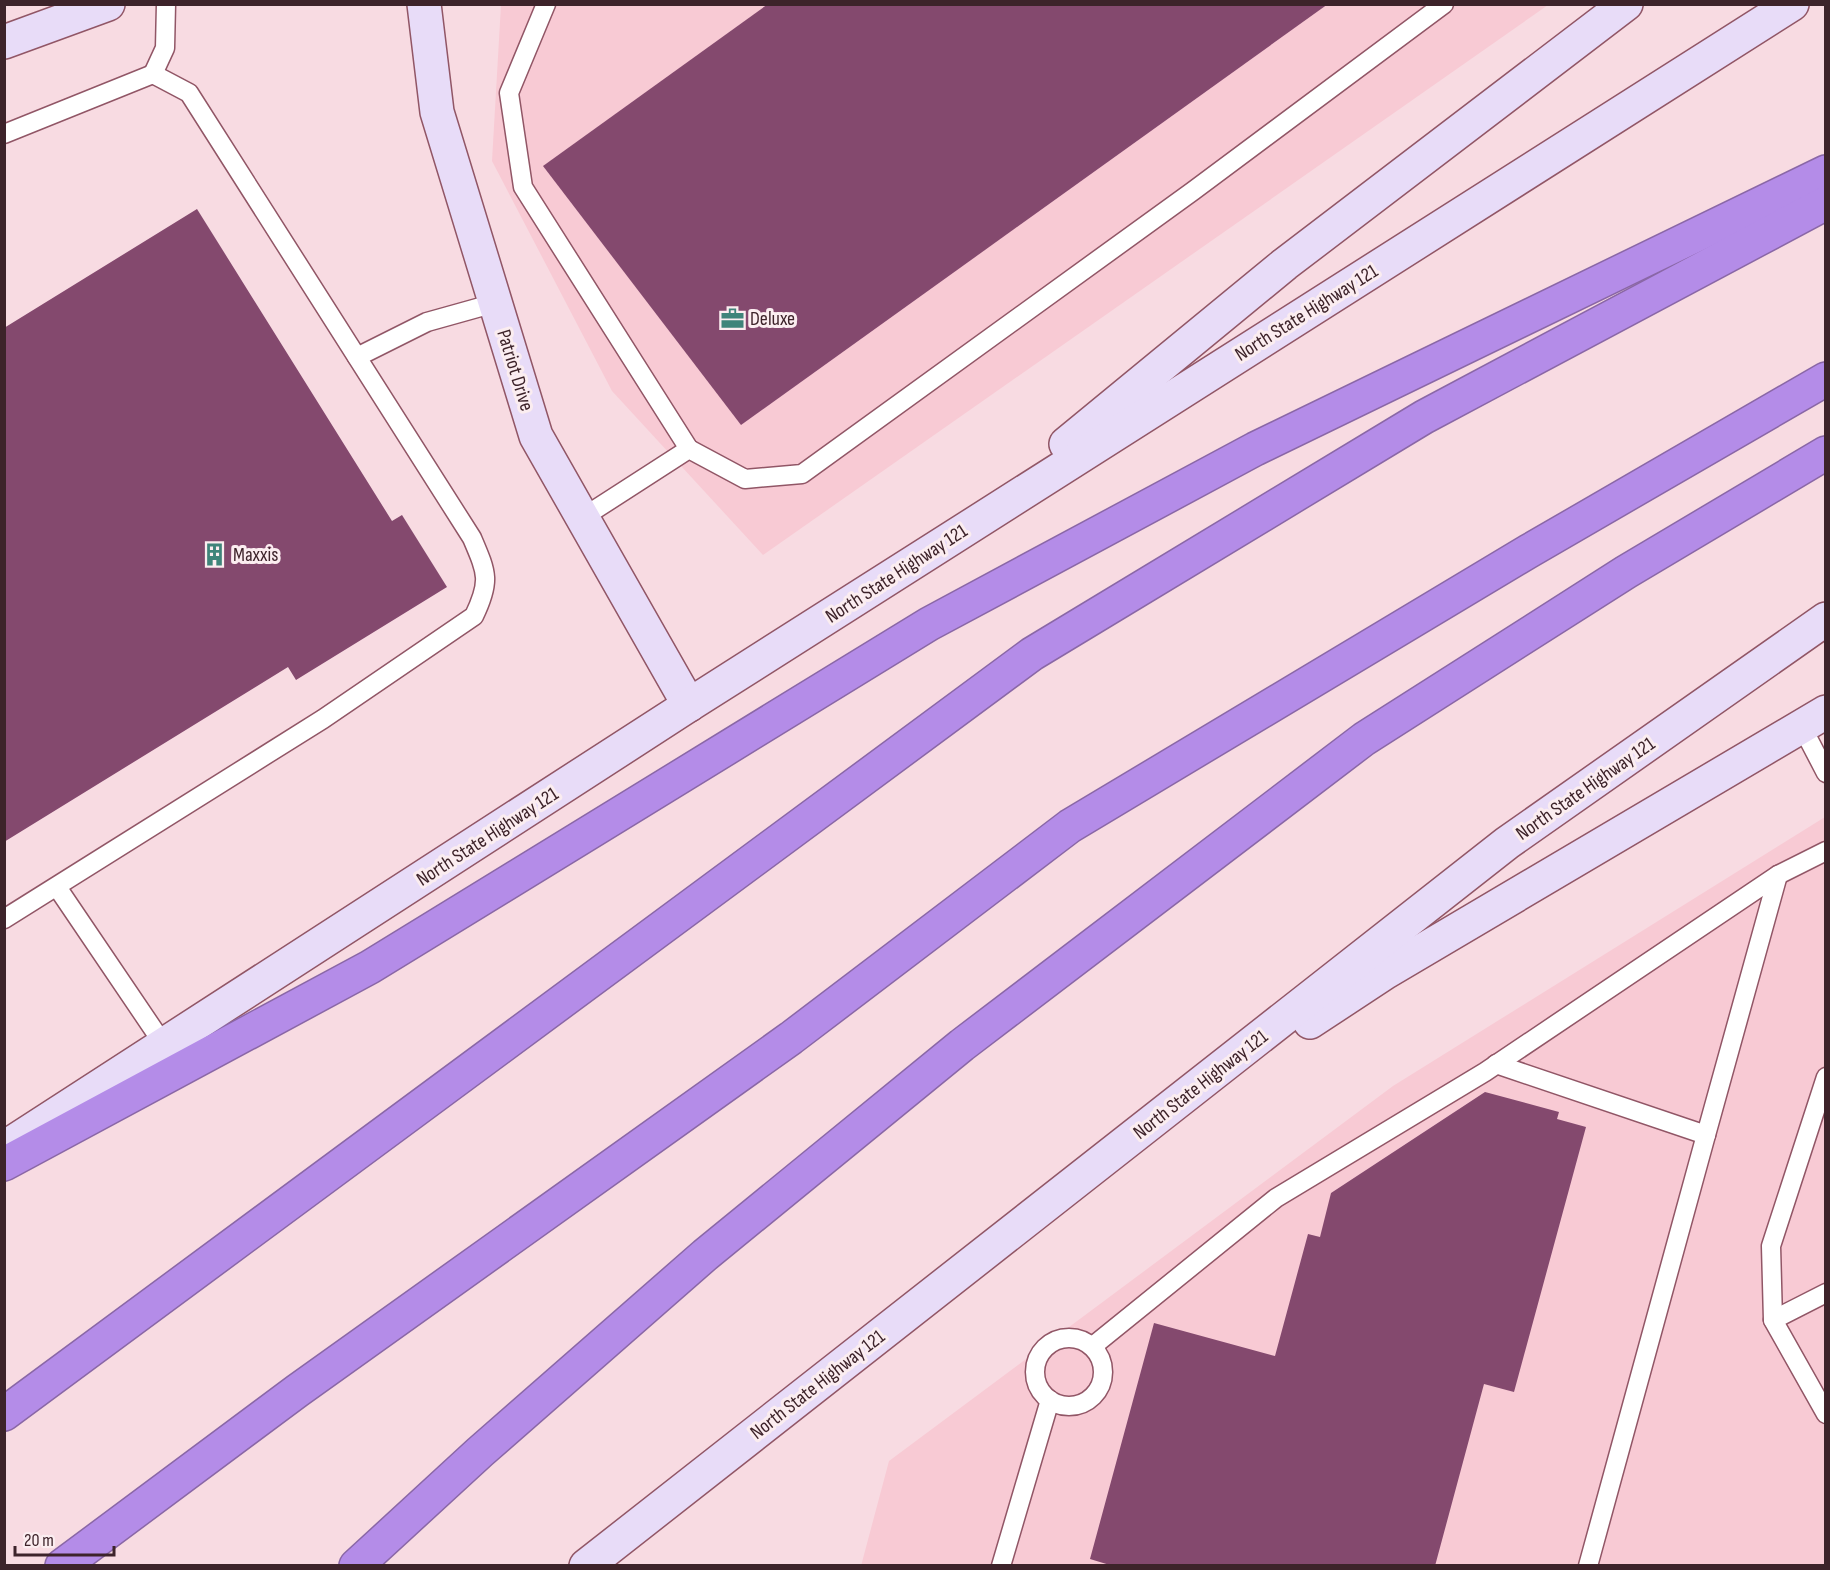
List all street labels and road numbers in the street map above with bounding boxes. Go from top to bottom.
street label: North State Highway 121 [1231,259,1382,367]
street label: Patriot Drive [491,327,539,414]
street label: North State Highway 121 [821,519,972,629]
street label: North State Highway 121 [1511,732,1660,846]
street label: North State Highway 121 [412,782,563,892]
street label: North State Highway 121 [1129,1025,1273,1145]
street label: North State Highway 121 [746,1325,890,1445]

